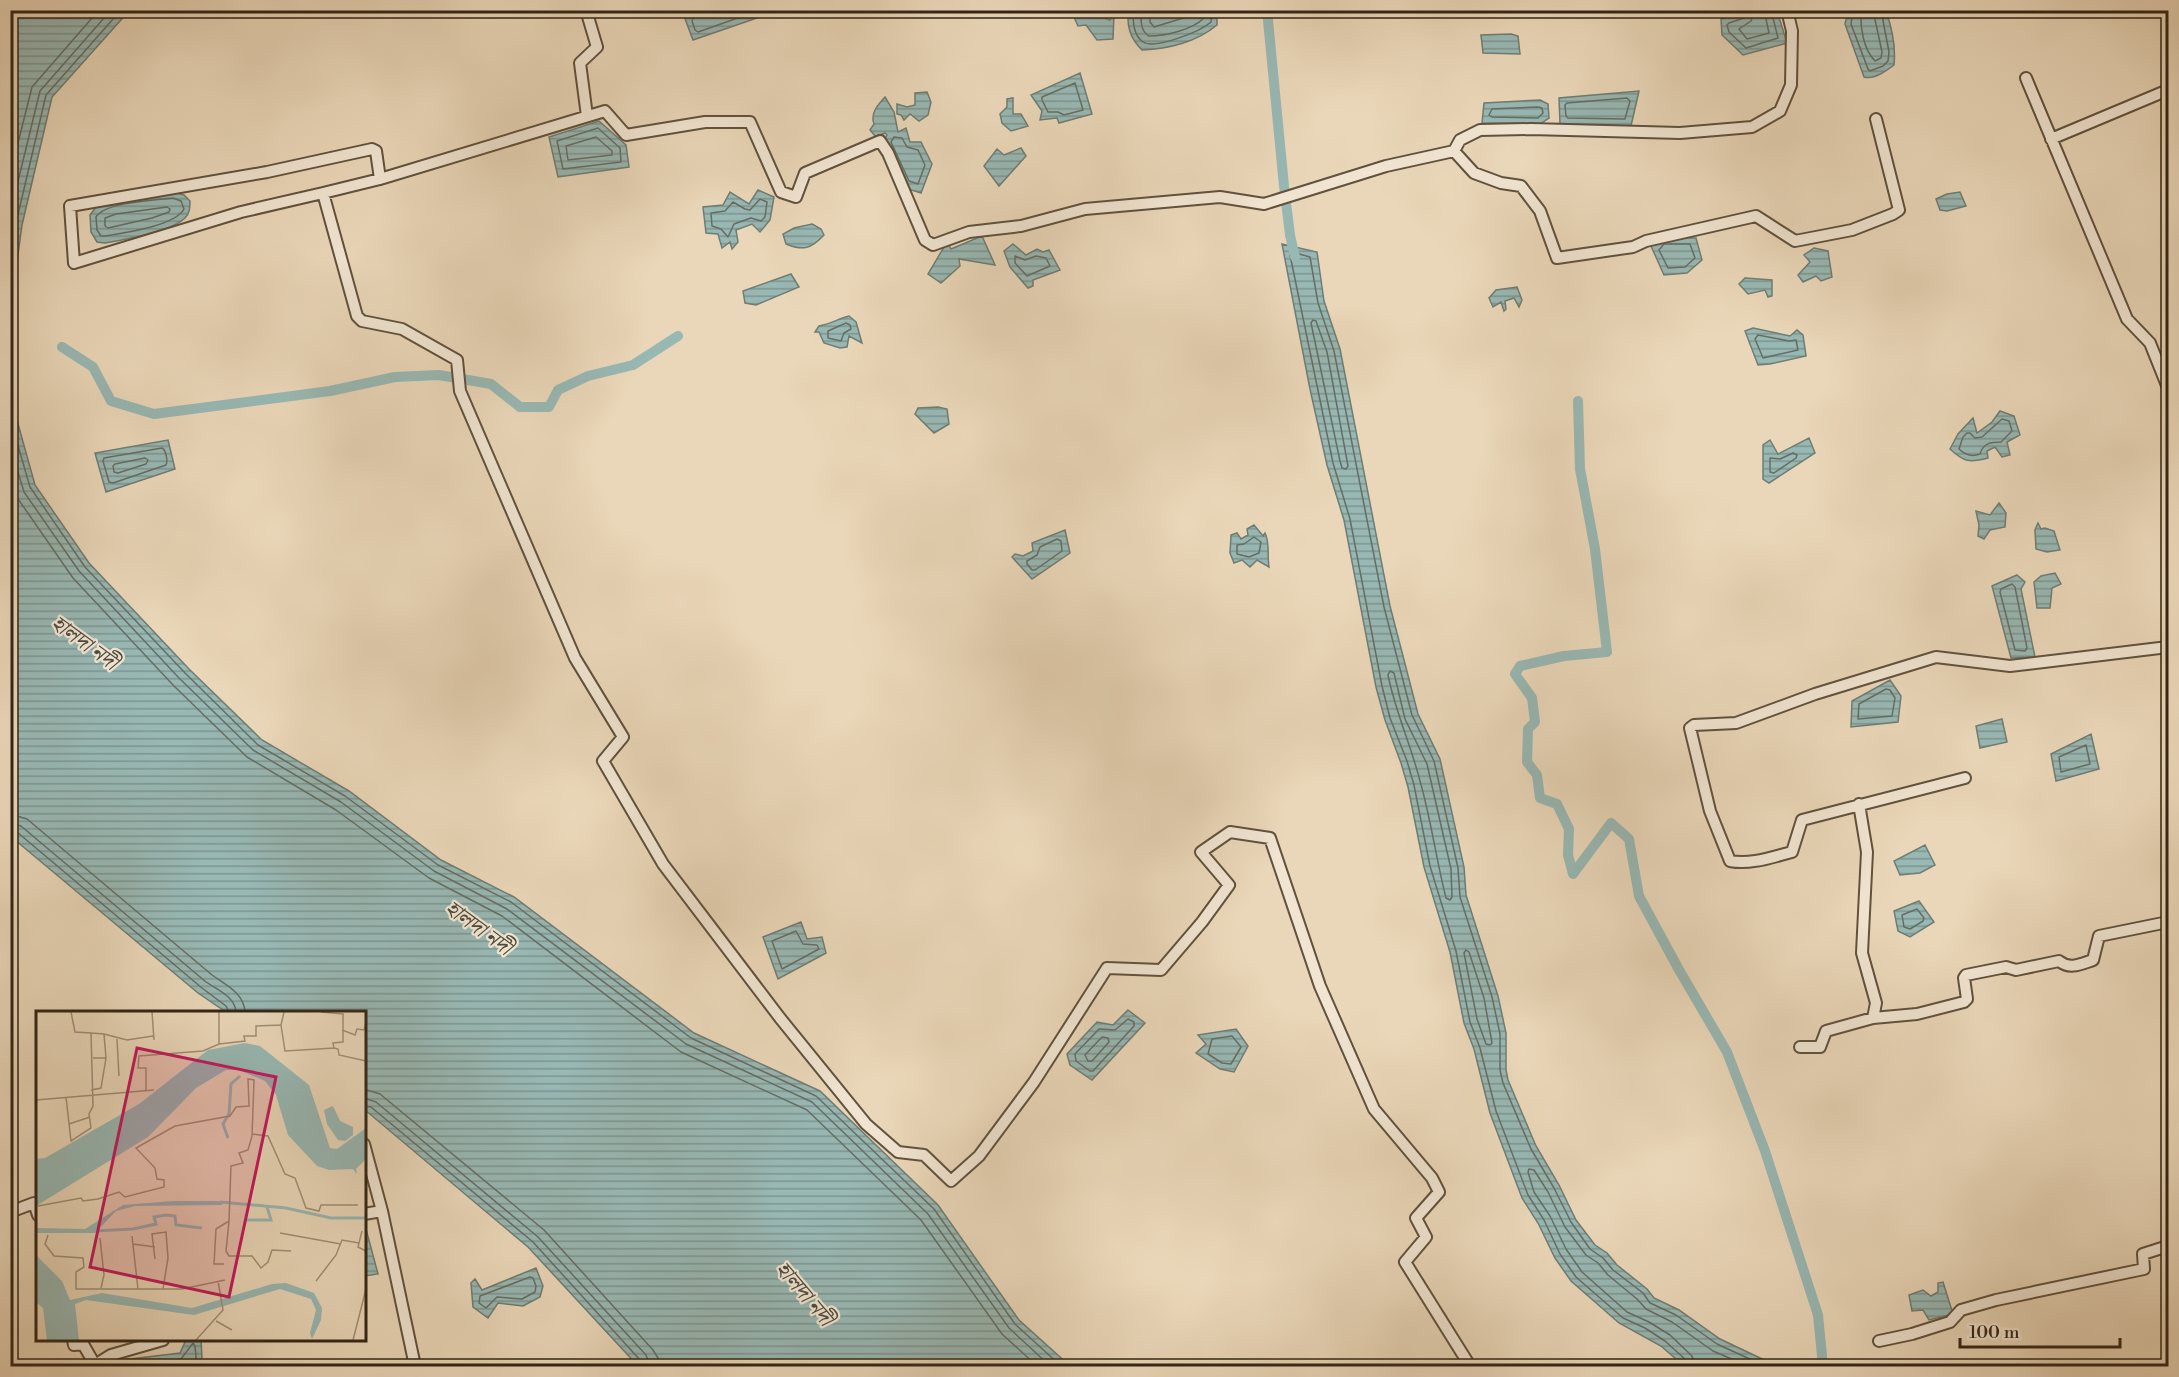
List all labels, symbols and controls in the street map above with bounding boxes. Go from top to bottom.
water label: হালদা নদী [46,609,125,678]
water label: হালদা নদী [440,894,519,963]
inset map [36,1011,366,1341]
water label: হালদা নদী [769,1256,841,1334]
scale bar [1960,1311,2120,1349]
text: 100 m [1969,1321,2020,1344]

